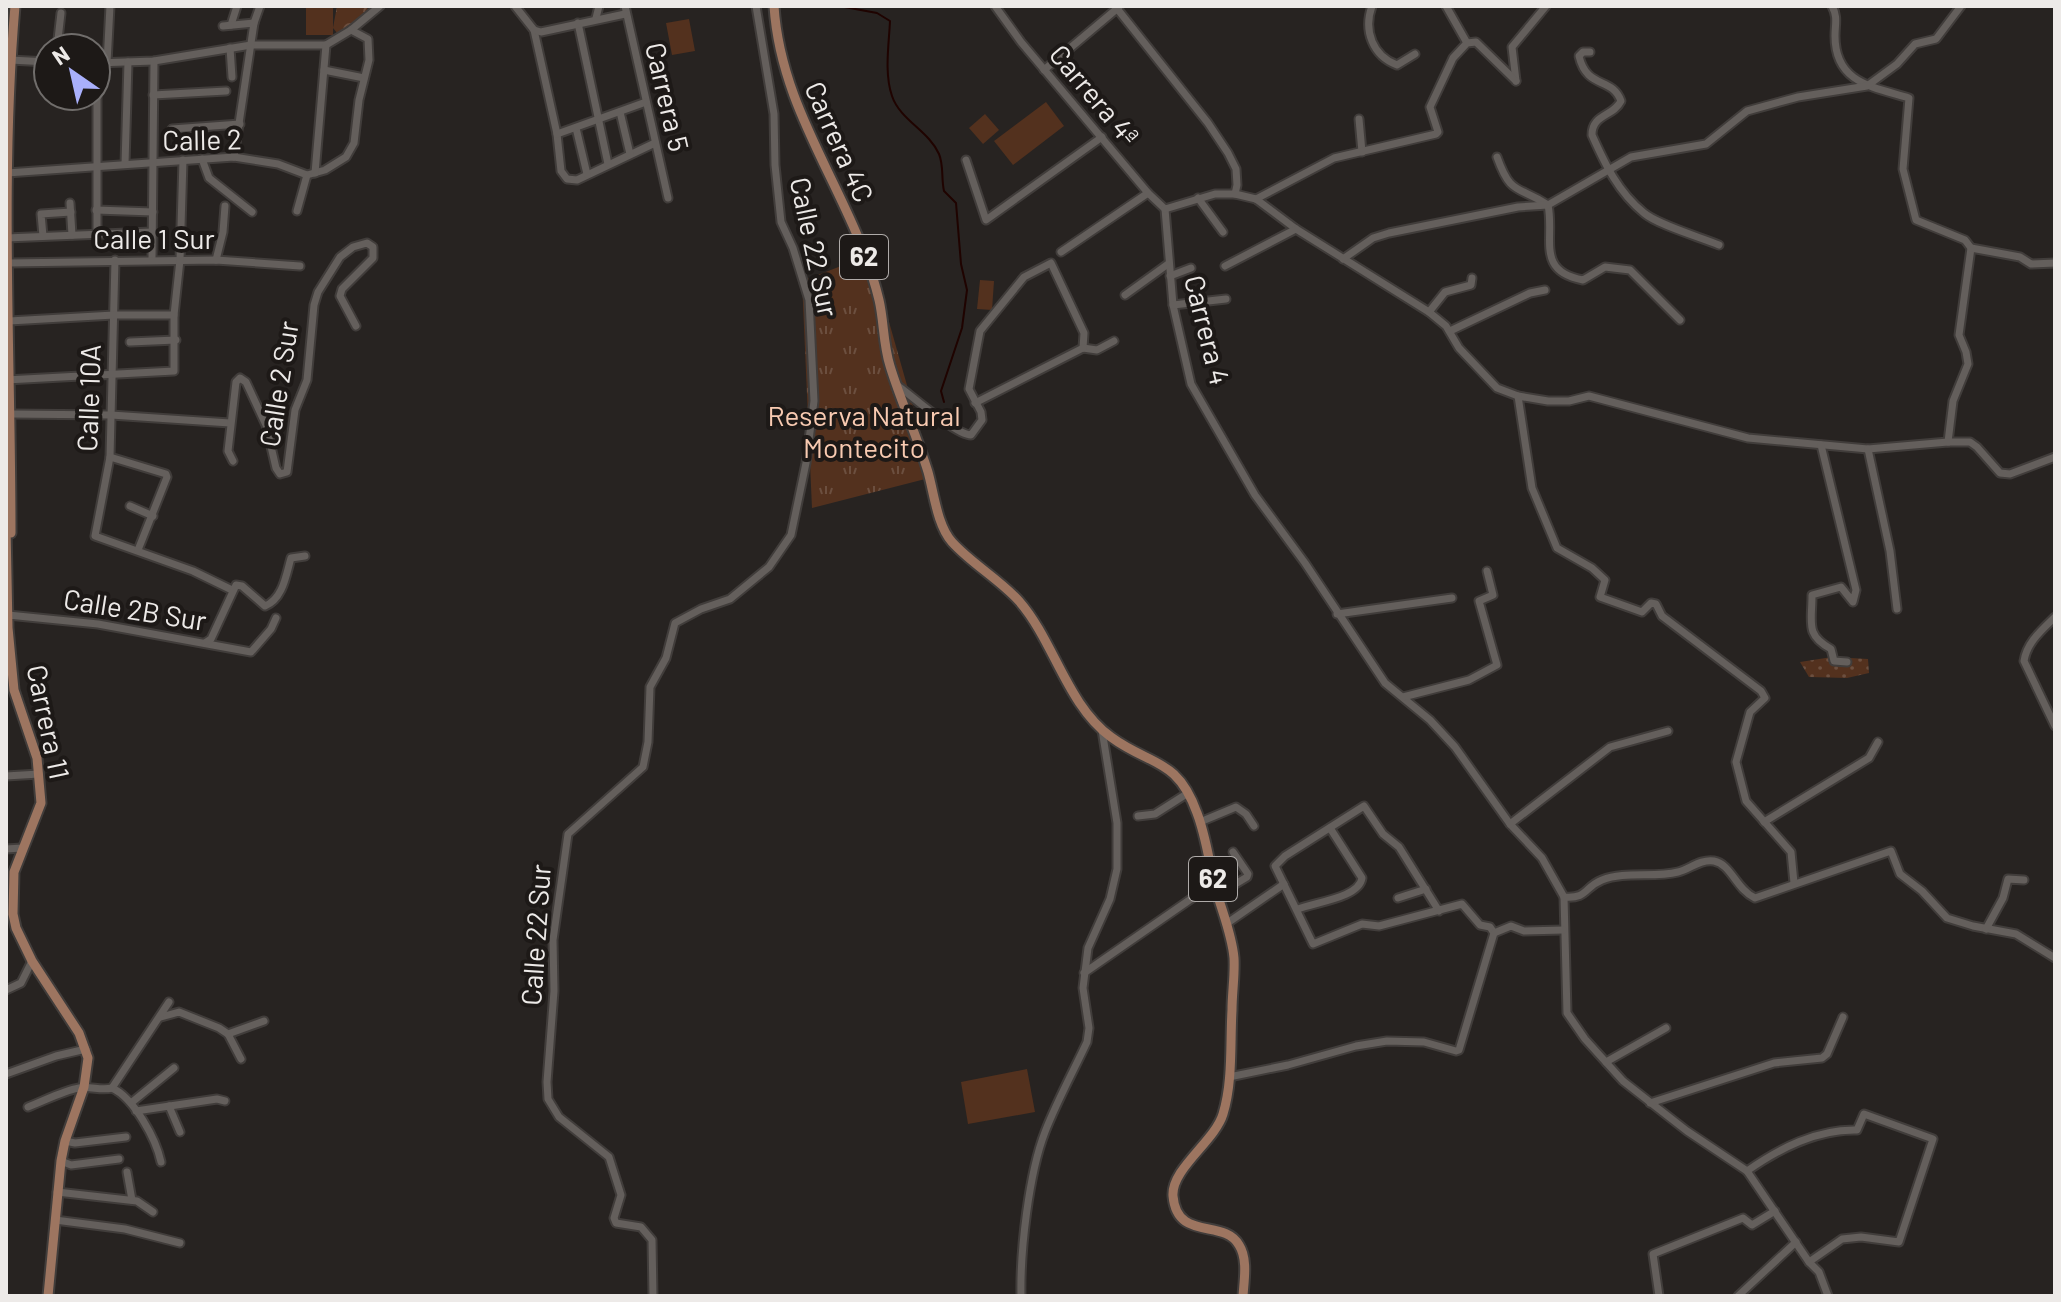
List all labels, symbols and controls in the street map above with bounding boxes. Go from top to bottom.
north arrow [32,32,112,112]
street label: Carrera 4ª [1043,37,1147,152]
street label: Carrera 5 [639,39,697,155]
text: N [47,40,74,69]
street label: Carrera 4C [798,76,882,207]
street label: Calle 2 [162,121,242,157]
street label: Calle 22 Sur [784,174,846,320]
street label: Calle 1 Sur [93,221,215,255]
road number: 62 [840,235,888,279]
street label: Carrera 4 [1178,271,1238,388]
street label: Calle 2 Sur [251,319,305,449]
street label: Calle 10A [69,344,107,452]
park label: Reserva Natural Montecito [767,398,961,464]
street label: Calle 2B Sur [61,581,209,637]
street label: Carrera 11 [20,662,78,782]
road number: 62 [1189,857,1237,901]
street label: Calle 22 Sur [513,863,557,1007]

